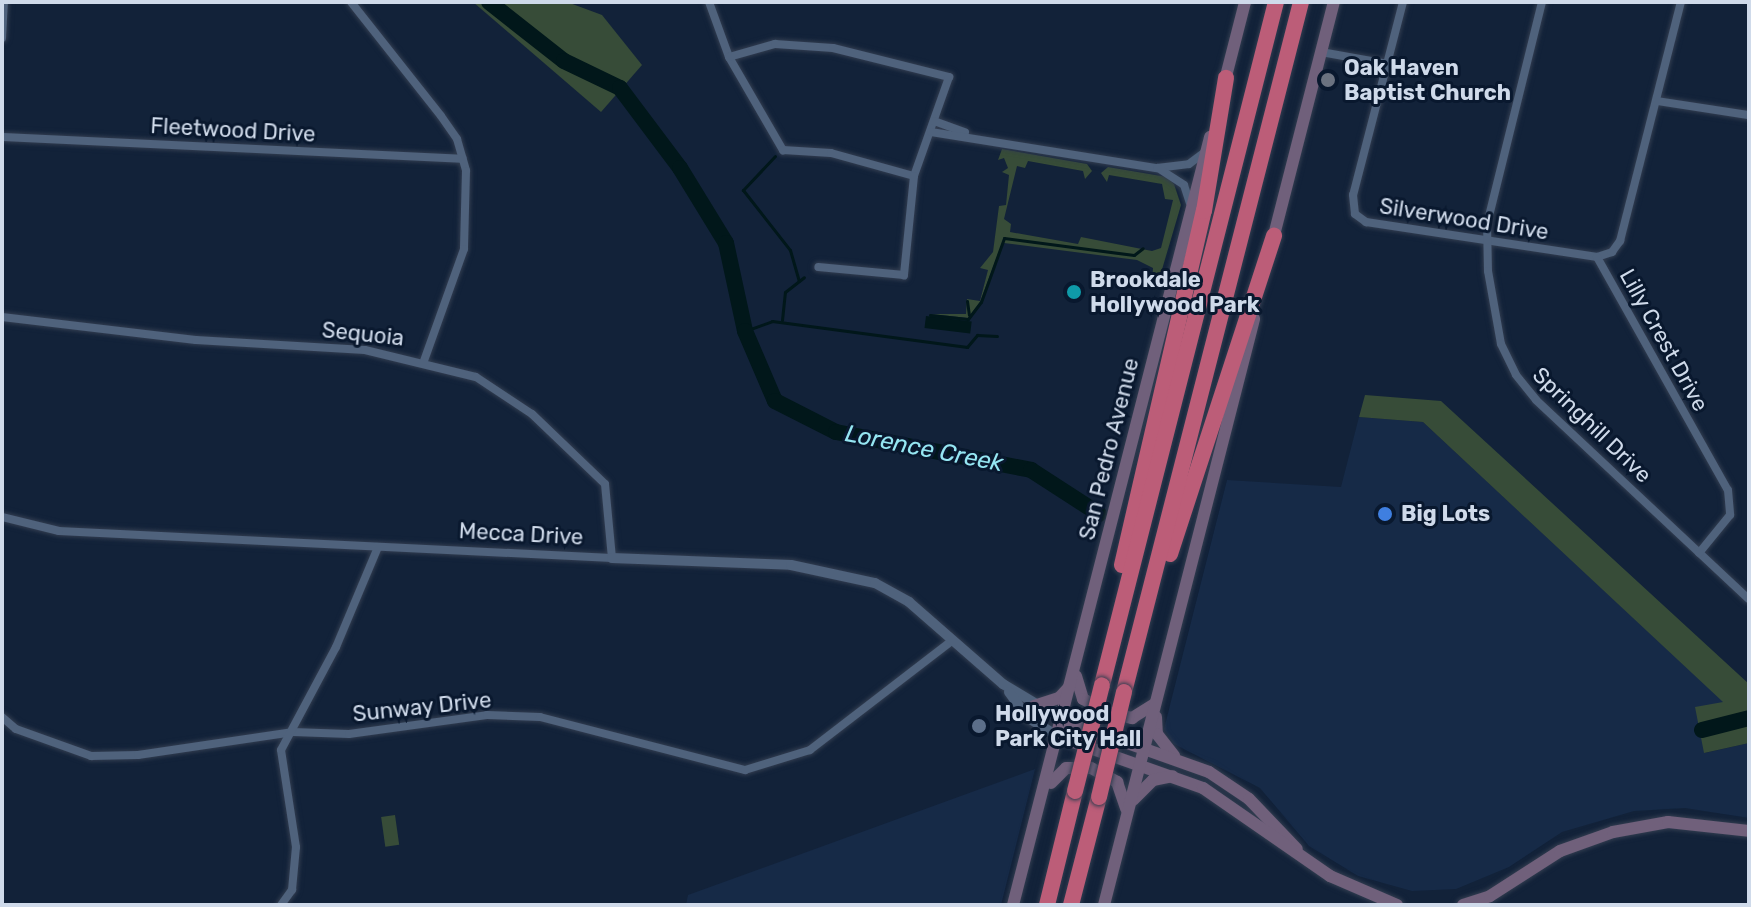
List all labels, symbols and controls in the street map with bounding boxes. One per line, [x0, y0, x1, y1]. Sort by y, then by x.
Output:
place label: Oak Haven Baptist Church [1344, 54, 1511, 106]
marker: Oak Haven Baptist Church [1319, 71, 1337, 89]
street label: Fleetwood Drive [150, 112, 316, 148]
street label: Silverwood Drive [1378, 193, 1550, 245]
street label: Lilly Crest Drive [1614, 264, 1714, 416]
place label: Brookdale Hollywood Park [1090, 266, 1260, 318]
marker: Brookdale Hollywood Park [1065, 283, 1083, 301]
street label: Sequoia [321, 317, 405, 351]
street label: San Pedro Avenue [1074, 355, 1144, 543]
street label: Springhill Drive [1527, 362, 1657, 488]
water label: Lorence Creek [843, 420, 1005, 478]
place label: Big Lots [1401, 501, 1490, 527]
marker: Big Lots [1376, 505, 1394, 523]
street label: Mecca Drive [458, 518, 584, 550]
street label: Sunway Drive [351, 687, 493, 727]
place label: Hollywood Park City Hall [995, 700, 1142, 752]
marker: Hollywood Park City Hall [970, 717, 988, 735]

